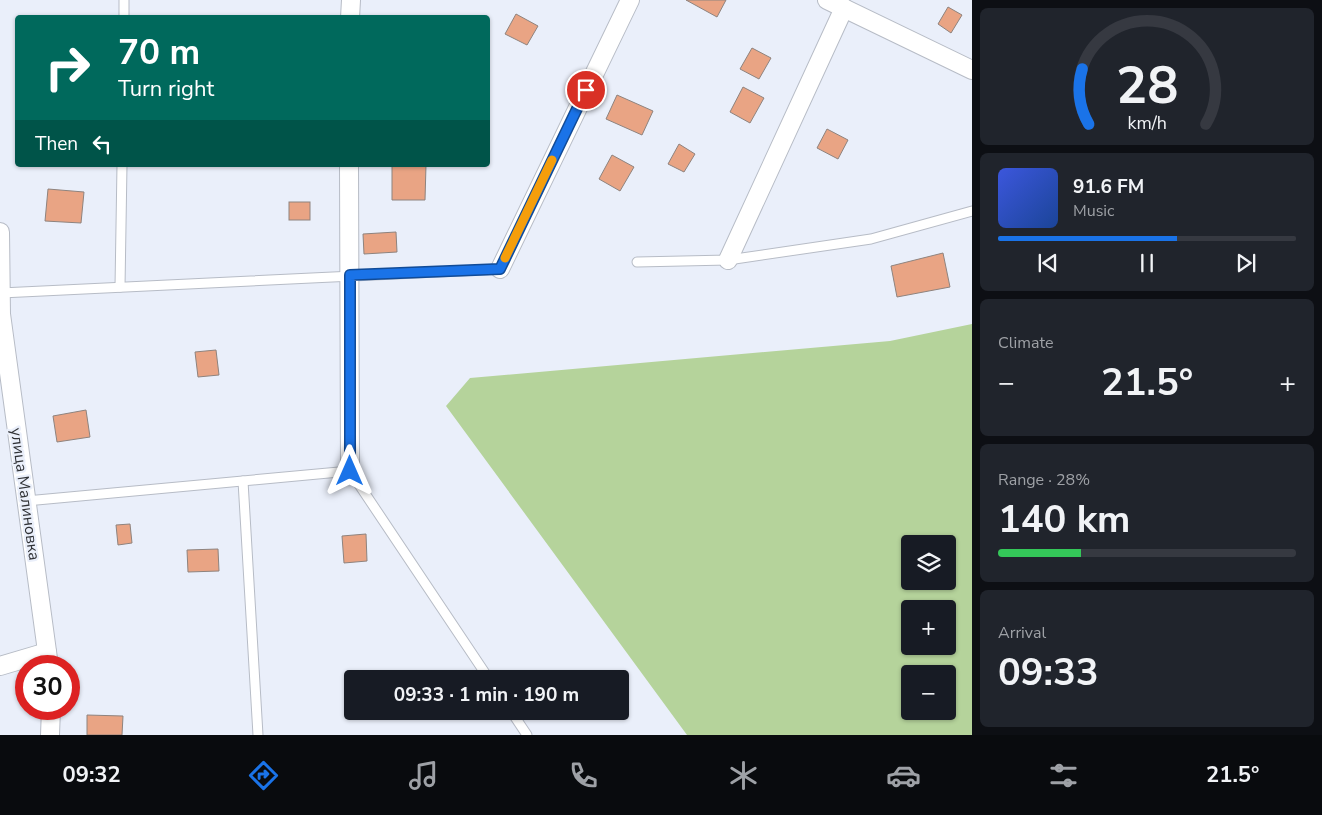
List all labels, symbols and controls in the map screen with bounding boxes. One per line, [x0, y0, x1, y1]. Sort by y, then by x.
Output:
text: 70 m [118, 29, 200, 76]
icon: right [35, 35, 100, 100]
text: 28 [1116, 50, 1178, 121]
pin [565, 69, 607, 111]
text: Turn right [118, 74, 214, 104]
icon: arrive [572, 76, 600, 104]
text: km/h [1127, 111, 1167, 135]
icon: left [88, 130, 116, 158]
text: Then [35, 131, 78, 157]
text: 91.6 FM [1073, 174, 1144, 200]
text: Music [1073, 200, 1114, 222]
icon: previous [1034, 249, 1062, 277]
icon: pause [1133, 249, 1161, 277]
icon: next [1232, 249, 1260, 277]
text: Climate [998, 332, 1053, 354]
text: 21.5° [1101, 357, 1193, 408]
text: − [998, 364, 1015, 402]
text: + [1279, 364, 1296, 402]
street label: улица Малиновка [5, 426, 45, 562]
position arrow [323, 444, 375, 496]
text: Range · 28% [998, 469, 1090, 491]
text: 140 km [998, 494, 1130, 545]
map controls [901, 535, 956, 720]
button: layers [901, 535, 956, 590]
button: + [901, 600, 956, 655]
text: Arrival [998, 622, 1046, 644]
text: 09:33 [998, 647, 1099, 698]
speed limit sign: 30 [15, 655, 80, 720]
button: − [901, 665, 956, 720]
text: 09:33 · 1 min · 190 m [394, 682, 579, 708]
icon: directions [246, 758, 281, 793]
icon: music [406, 758, 441, 793]
icon: phone [566, 758, 601, 793]
icon: climate [726, 758, 761, 793]
icon: car [886, 758, 921, 793]
icon: filters [1046, 758, 1081, 793]
text: 09:32 [63, 760, 121, 790]
text: 21.5° [1206, 760, 1259, 790]

